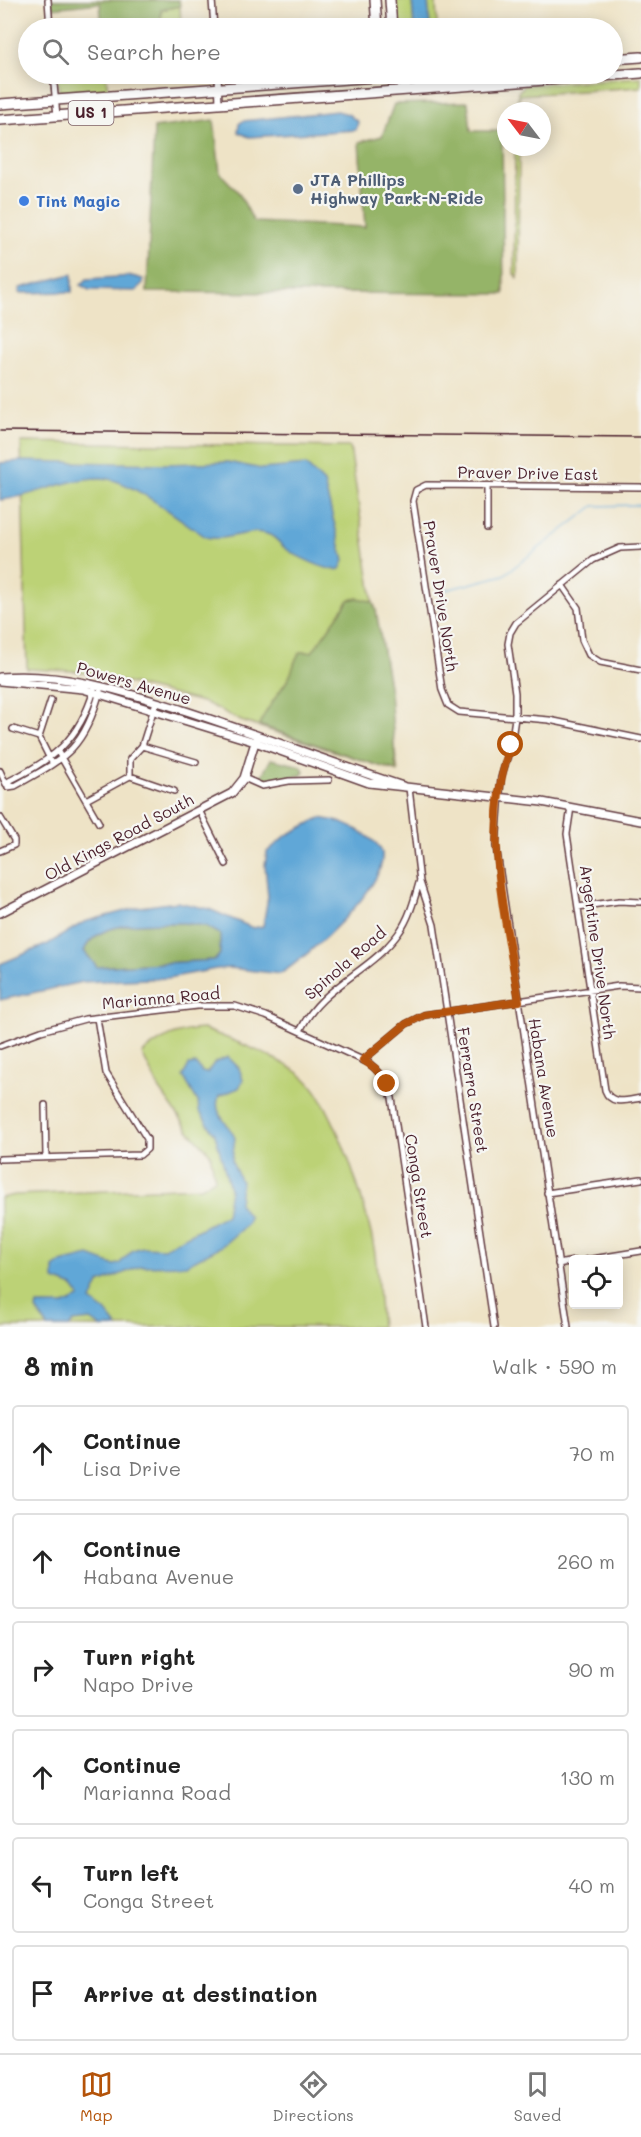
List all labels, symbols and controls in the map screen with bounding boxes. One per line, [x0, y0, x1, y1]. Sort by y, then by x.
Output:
search box [18, 18, 623, 84]
icon: search [39, 35, 72, 68]
text: Search here [87, 37, 221, 66]
road number: US 1 [68, 101, 113, 125]
north arrow [497, 102, 551, 156]
place label: JTA Phillips Highway Park-N-Ride [310, 169, 483, 208]
marker: JTA Phillips Highway Park-N-Ride [291, 182, 305, 196]
place label: Tint Magic [36, 190, 120, 211]
marker: Tint Magic [17, 194, 31, 208]
street label: Praver Drive East [458, 461, 599, 484]
street label: Praver Drive North [419, 519, 464, 673]
street label: Powers Avenue [75, 656, 194, 709]
route start [497, 731, 523, 757]
street label: Old Kings Road South [41, 788, 197, 885]
street label: Argentine Drive North [576, 863, 621, 1040]
street label: Spinola Road [300, 922, 390, 1004]
street label: Marianna Road [101, 982, 221, 1013]
street label: Habana Avenue [525, 1017, 564, 1139]
street label: Ferrarra Street [453, 1026, 494, 1154]
route end [373, 1070, 399, 1096]
street label: Conga Street [401, 1132, 438, 1239]
map controls [569, 1255, 623, 1309]
button: locate [569, 1255, 623, 1309]
text: 8 min [24, 1349, 94, 1383]
text: Walk · 590 m [492, 1353, 617, 1379]
text: Continue [83, 1426, 181, 1455]
icon: ahead [26, 1437, 59, 1470]
text: 70 m [569, 1440, 615, 1466]
text: Lisa Drive [83, 1455, 181, 1481]
text: Continue [83, 1534, 181, 1563]
icon: ahead [26, 1545, 59, 1578]
text: 260 m [557, 1548, 615, 1574]
text: Habana Avenue [83, 1563, 234, 1589]
text: Turn right [83, 1642, 195, 1671]
icon: right [26, 1653, 59, 1686]
text: 90 m [569, 1656, 615, 1682]
text: Napo Drive [83, 1671, 194, 1697]
text: Continue [83, 1750, 181, 1779]
icon: ahead [26, 1761, 59, 1794]
text: 130 m [560, 1764, 615, 1790]
text: Marianna Road [83, 1779, 231, 1805]
text: Turn left [83, 1858, 179, 1887]
icon: left [26, 1869, 59, 1902]
text: 40 m [569, 1872, 615, 1898]
text: Conga Street [83, 1887, 214, 1913]
icon: arrive [26, 1977, 59, 2010]
text: Arrive at destination [83, 1979, 318, 2008]
tab: Map [80, 2068, 113, 2125]
tab: Directions [273, 2068, 354, 2125]
tab: Saved [514, 2068, 561, 2125]

